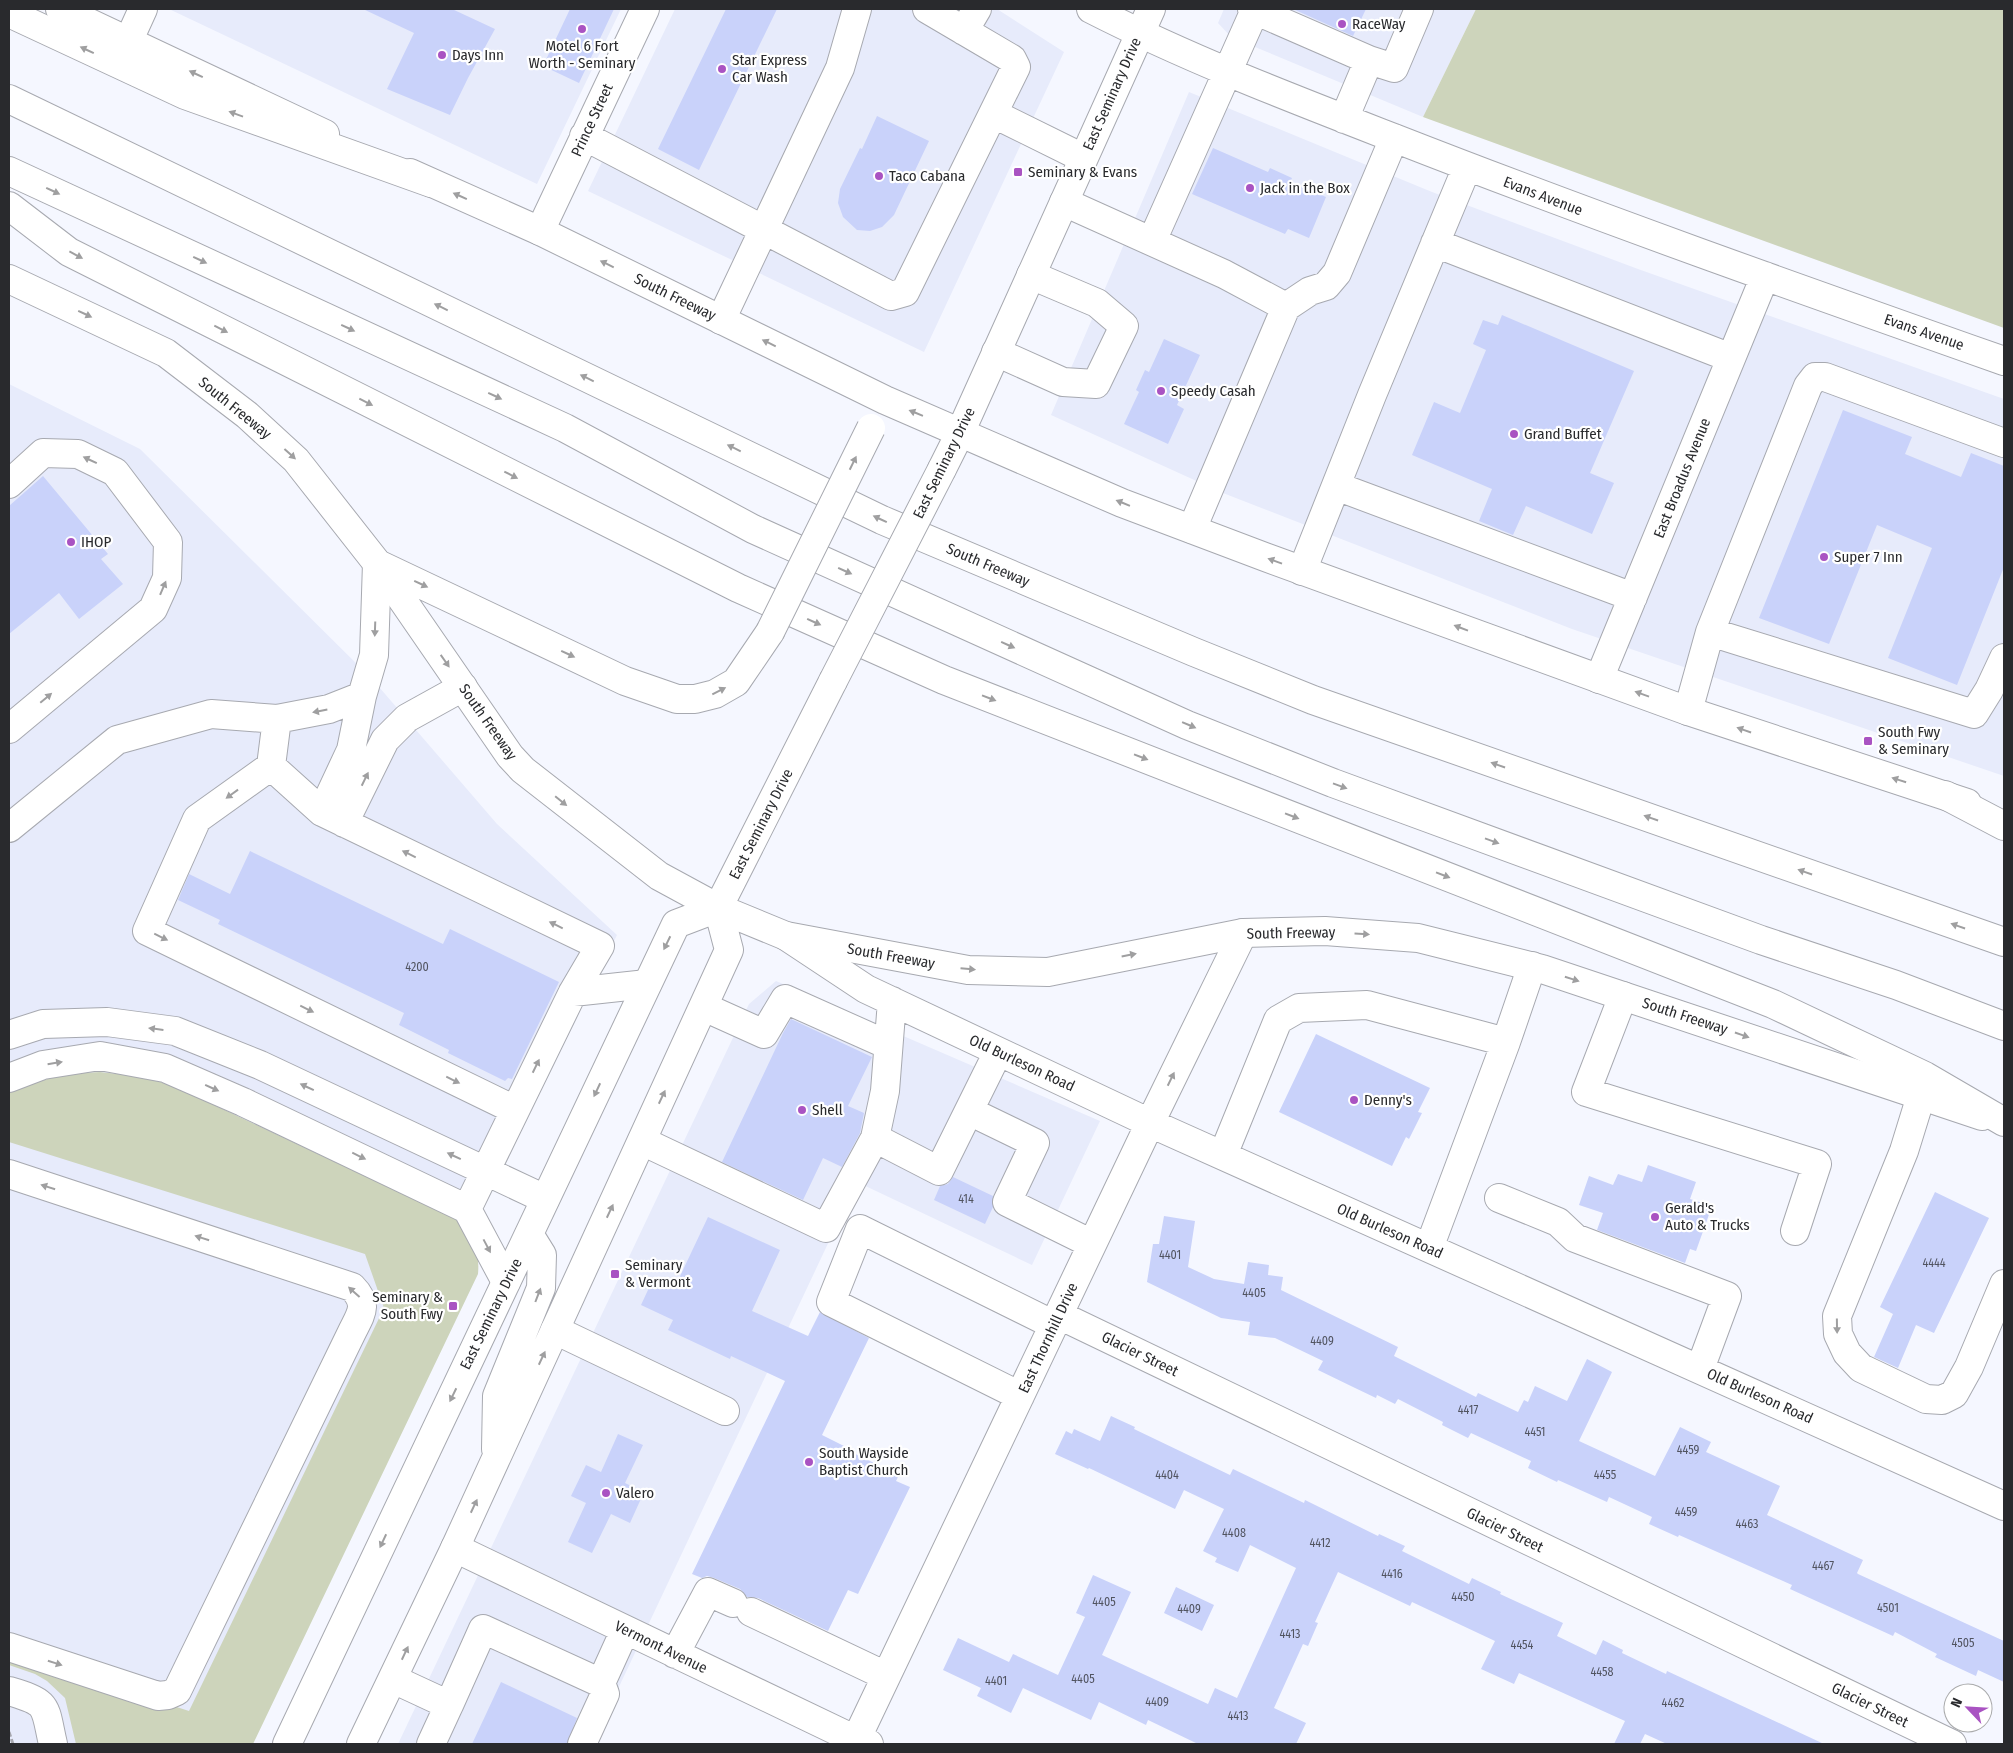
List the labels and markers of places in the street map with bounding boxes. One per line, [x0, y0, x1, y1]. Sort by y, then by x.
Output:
place label: RaceWay [1352, 15, 1406, 33]
marker: RaceWay [1336, 18, 1348, 30]
marker: Motel 6 Fort Worth - Seminary [576, 23, 588, 35]
place label: Motel 6 Fort Worth - Seminary [529, 37, 636, 72]
place label: Days Inn [452, 46, 504, 64]
marker: Days Inn [436, 49, 448, 61]
place label: Star Express Car Wash [732, 51, 807, 86]
marker: Star Express Car Wash [716, 63, 728, 75]
place label: Seminary & Evans [1028, 163, 1137, 181]
marker: Seminary & Evans [1012, 166, 1024, 178]
place label: Taco Cabana [889, 167, 965, 185]
marker: Taco Cabana [873, 170, 885, 182]
place label: Jack in the Box [1260, 179, 1350, 197]
marker: Jack in the Box [1244, 182, 1256, 194]
place label: Speedy Casah [1171, 382, 1256, 400]
marker: Speedy Casah [1155, 385, 1167, 397]
place label: Grand Buffet [1524, 425, 1602, 443]
marker: Grand Buffet [1508, 428, 1520, 440]
place label: IHOP [81, 533, 111, 551]
marker: IHOP [65, 536, 77, 548]
place label: Super 7 Inn [1834, 548, 1903, 566]
marker: Super 7 Inn [1818, 551, 1830, 563]
place label: South Fwy & Seminary [1878, 723, 1949, 758]
marker: South Fwy & Seminary [1862, 735, 1874, 747]
place label: Denny's [1364, 1091, 1412, 1109]
marker: Denny's [1348, 1094, 1360, 1106]
place label: Shell [812, 1101, 843, 1119]
marker: Shell [796, 1104, 808, 1116]
place label: Gerald's Auto & Trucks [1665, 1199, 1750, 1234]
marker: Gerald's Auto & Trucks [1649, 1211, 1661, 1223]
place label: Seminary & Vermont [625, 1256, 691, 1291]
marker: Seminary & Vermont [609, 1268, 621, 1280]
place label: Seminary & South Fwy [372, 1288, 443, 1323]
marker: Seminary & South Fwy [447, 1300, 459, 1312]
place label: South Wayside Baptist Church [819, 1444, 909, 1479]
marker: South Wayside Baptist Church [803, 1456, 815, 1468]
place label: Valero [616, 1484, 654, 1502]
marker: Valero [600, 1487, 612, 1499]

